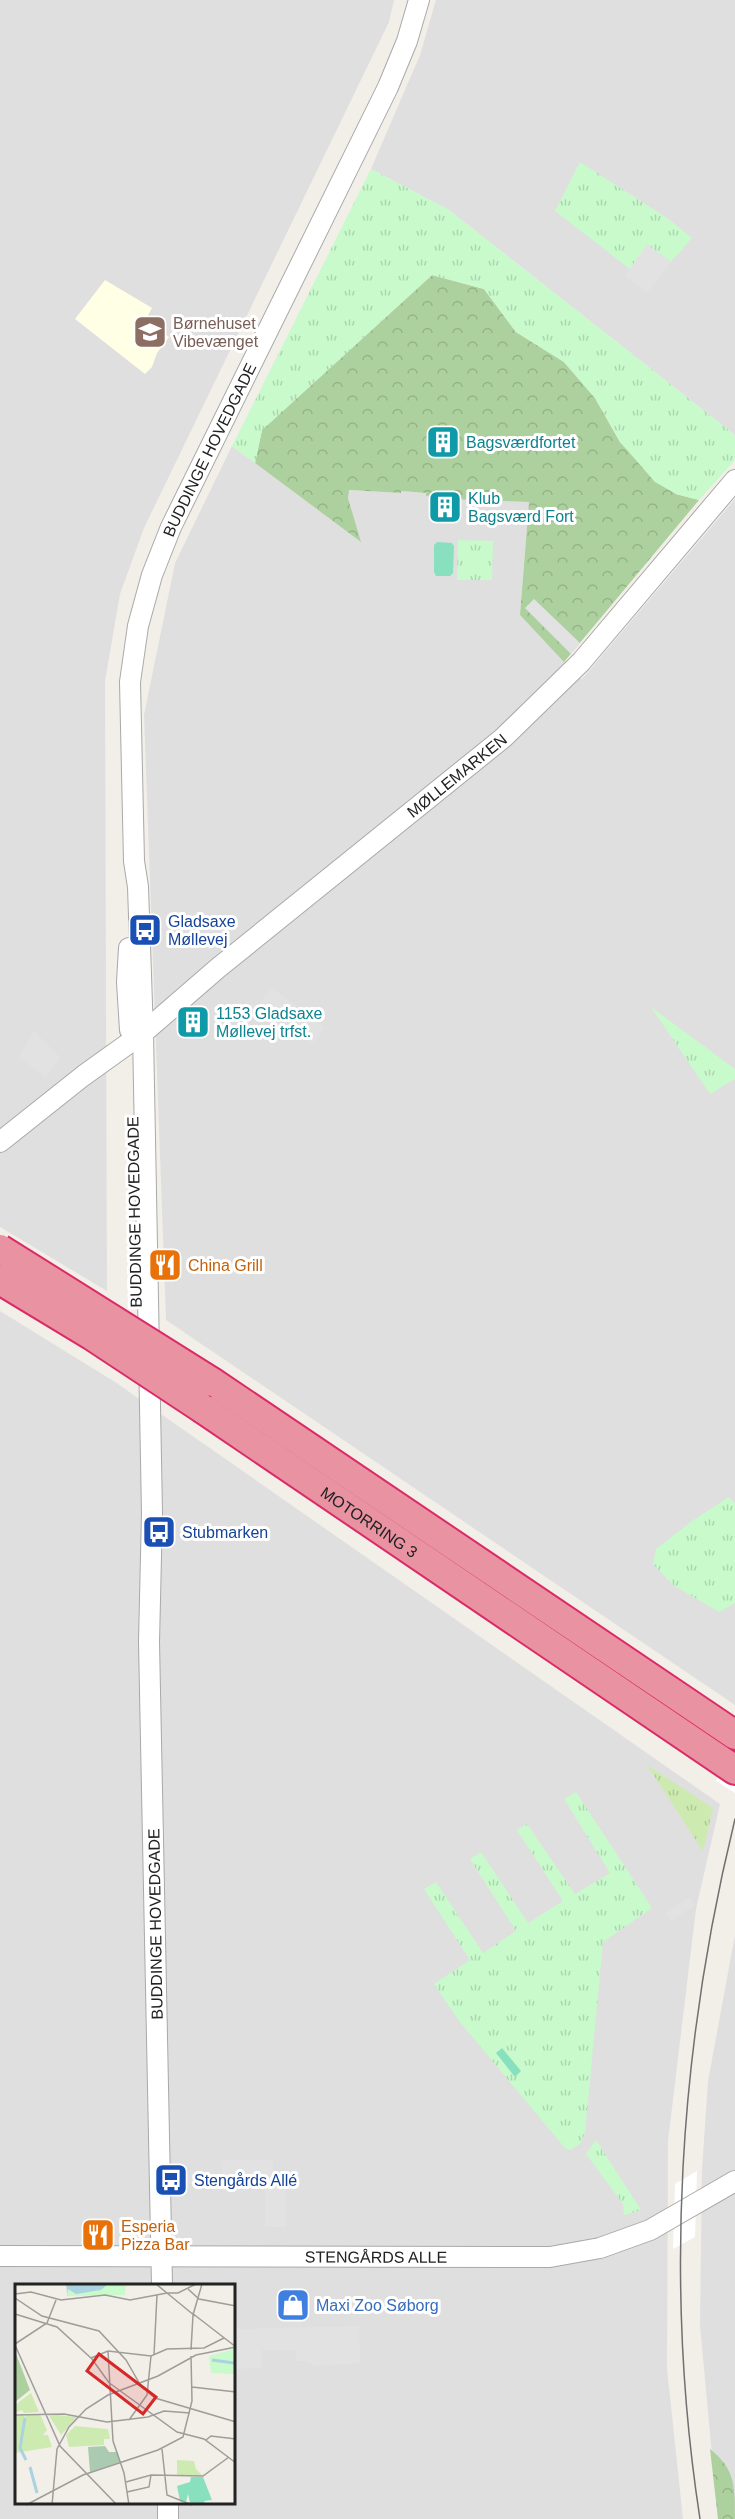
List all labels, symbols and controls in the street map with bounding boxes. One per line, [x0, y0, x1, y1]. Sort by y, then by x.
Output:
school or university icon: Børnehuset Vibevænget [132, 314, 168, 350]
place label: Børnehuset Vibevænget [173, 315, 259, 350]
street label: BUDDINGE HOVEDGADE [160, 360, 260, 539]
building icon: Bagsværdfortet [425, 424, 461, 460]
place label: Bagsværdfortet [466, 434, 576, 451]
building icon: Klub Bagsværd Fort [427, 489, 463, 525]
place label: Klub Bagsværd Fort [468, 490, 574, 525]
street label: MØLLEMARKEN [404, 730, 510, 821]
bus stop icon: Gladsaxe Møllevej [127, 912, 163, 948]
place label: Gladsaxe Møllevej [168, 913, 236, 948]
building icon: 1153 Gladsaxe Møllevej trfst. [175, 1004, 211, 1040]
place label: 1153 Gladsaxe Møllevej trfst. [216, 1005, 323, 1040]
street label: BUDDINGE HOVEDGADE [124, 1116, 145, 1308]
restaurant icon: China Grill [147, 1247, 183, 1283]
place label: China Grill [188, 1257, 263, 1274]
street label: MOTORRING 3 [318, 1484, 421, 1561]
bus stop icon: Stubmarken [141, 1514, 177, 1550]
place label: Stubmarken [182, 1524, 268, 1541]
street label: BUDDINGE HOVEDGADE [145, 1828, 166, 2020]
bus stop icon: Stengårds Allé [153, 2162, 189, 2198]
place label: Stengårds Allé [194, 2172, 297, 2189]
restaurant icon: Esperia Pizza Bar [80, 2217, 116, 2253]
place label: Esperia Pizza Bar [121, 2218, 190, 2253]
street label: STENGÅRDS ALLE [305, 2248, 447, 2266]
inset map [15, 2284, 236, 2504]
shop icon: Maxi Zoo Søborg [275, 2287, 311, 2323]
place label: Maxi Zoo Søborg [316, 2297, 439, 2314]

